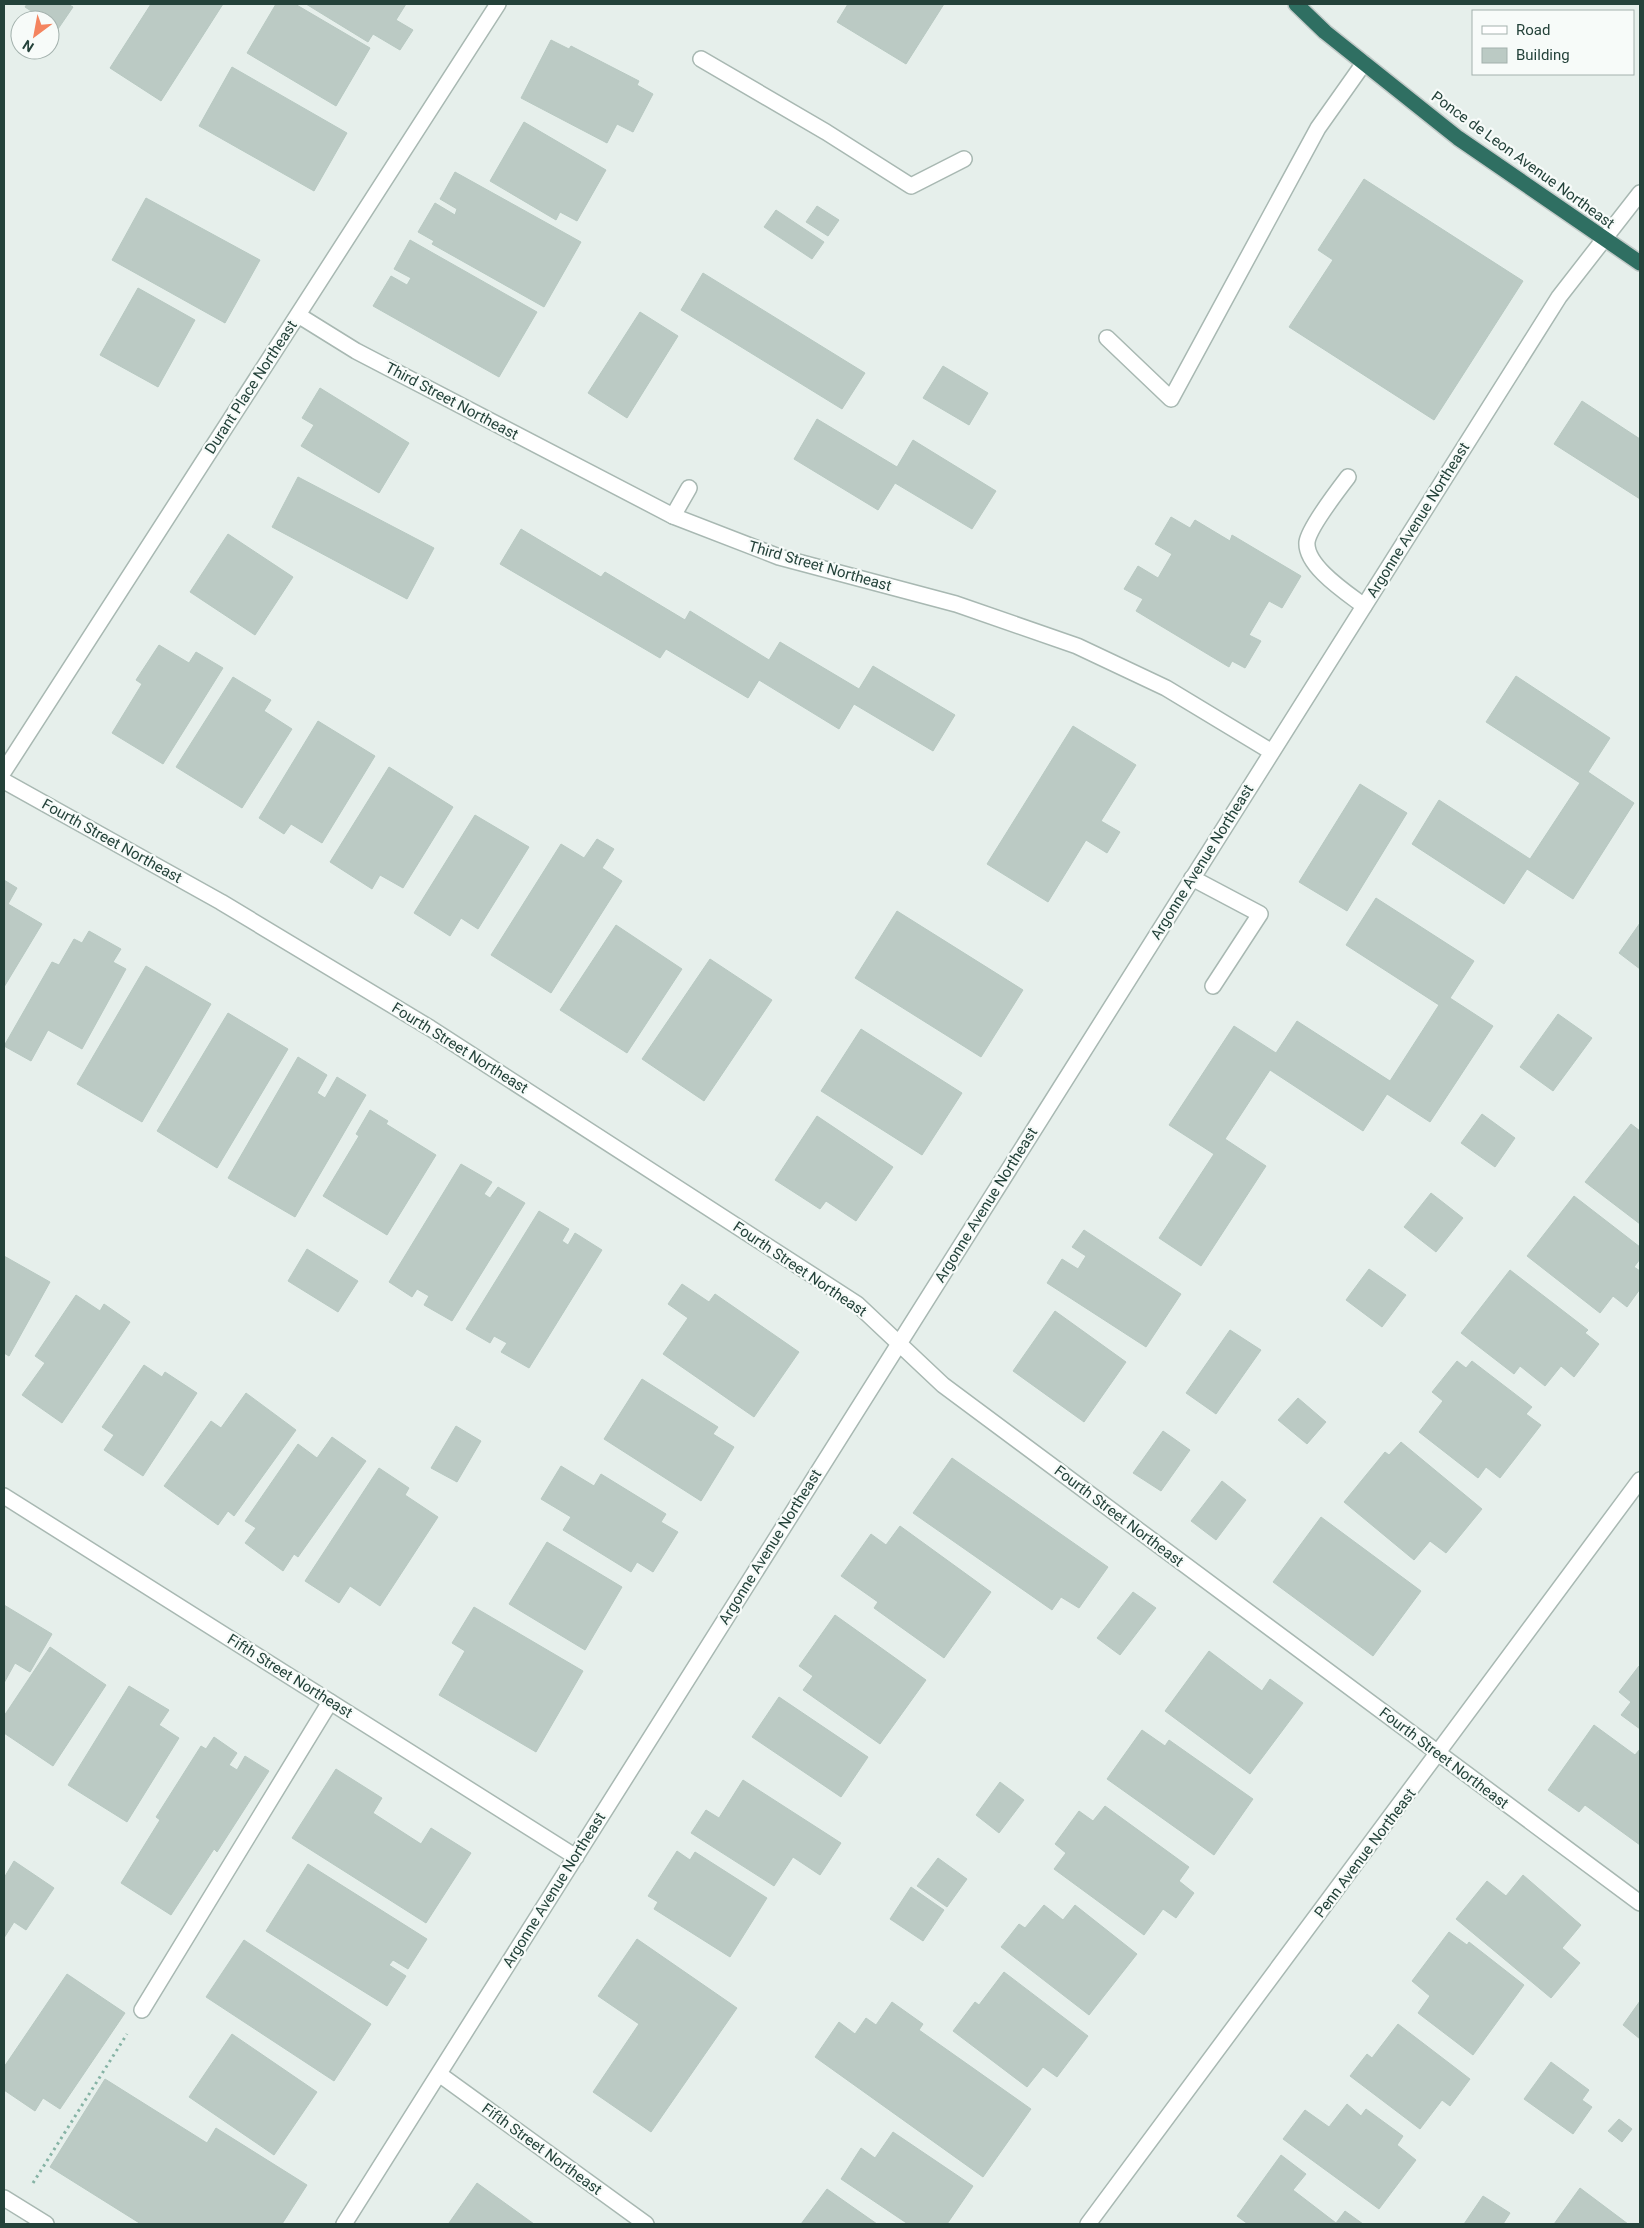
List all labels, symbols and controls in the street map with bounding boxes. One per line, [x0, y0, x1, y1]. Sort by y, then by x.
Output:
north arrow [10, 10, 60, 60]
legend [1472, 10, 1634, 75]
text: Road [1516, 21, 1550, 39]
text: N [20, 37, 37, 55]
text: Building [1516, 46, 1570, 64]
street label: Ponce de Leon Avenue Northeast [1428, 88, 1618, 233]
street label: Durant Place Northeast [201, 317, 301, 457]
street label: Third Street Northeast [382, 358, 522, 444]
street label: Argonne Avenue Northeast [1363, 439, 1473, 601]
street label: Third Street Northeast [746, 537, 894, 595]
street label: Argonne Avenue Northeast [1147, 781, 1257, 943]
street label: Fourth Street Northeast [39, 795, 185, 887]
street label: Fourth Street Northeast [389, 999, 532, 1097]
street label: Argonne Avenue Northeast [931, 1124, 1041, 1286]
street label: Fourth Street Northeast [730, 1218, 870, 1320]
street label: Fourth Street Northeast [1051, 1461, 1187, 1571]
street label: Argonne Avenue Northeast [715, 1466, 825, 1628]
street label: Fifth Street Northeast [224, 1630, 356, 1722]
street label: Fourth Street Northeast [1376, 1703, 1512, 1813]
street label: Penn Avenue Northeast [1311, 1785, 1419, 1921]
street label: Argonne Avenue Northeast [499, 1809, 609, 1971]
street label: Fifth Street Northeast [478, 2099, 606, 2199]

